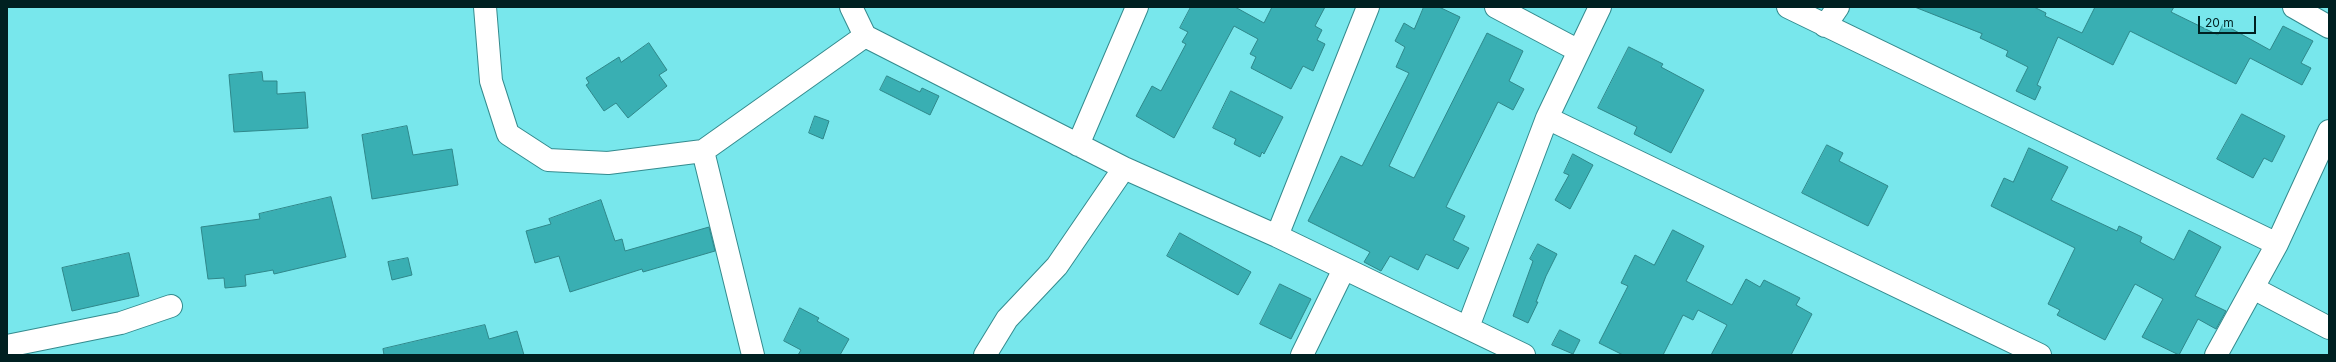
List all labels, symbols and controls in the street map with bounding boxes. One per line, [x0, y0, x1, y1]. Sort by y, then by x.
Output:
scale bar [2200, 8, 2258, 34]
text: 20 m [2205, 15, 2234, 30]

